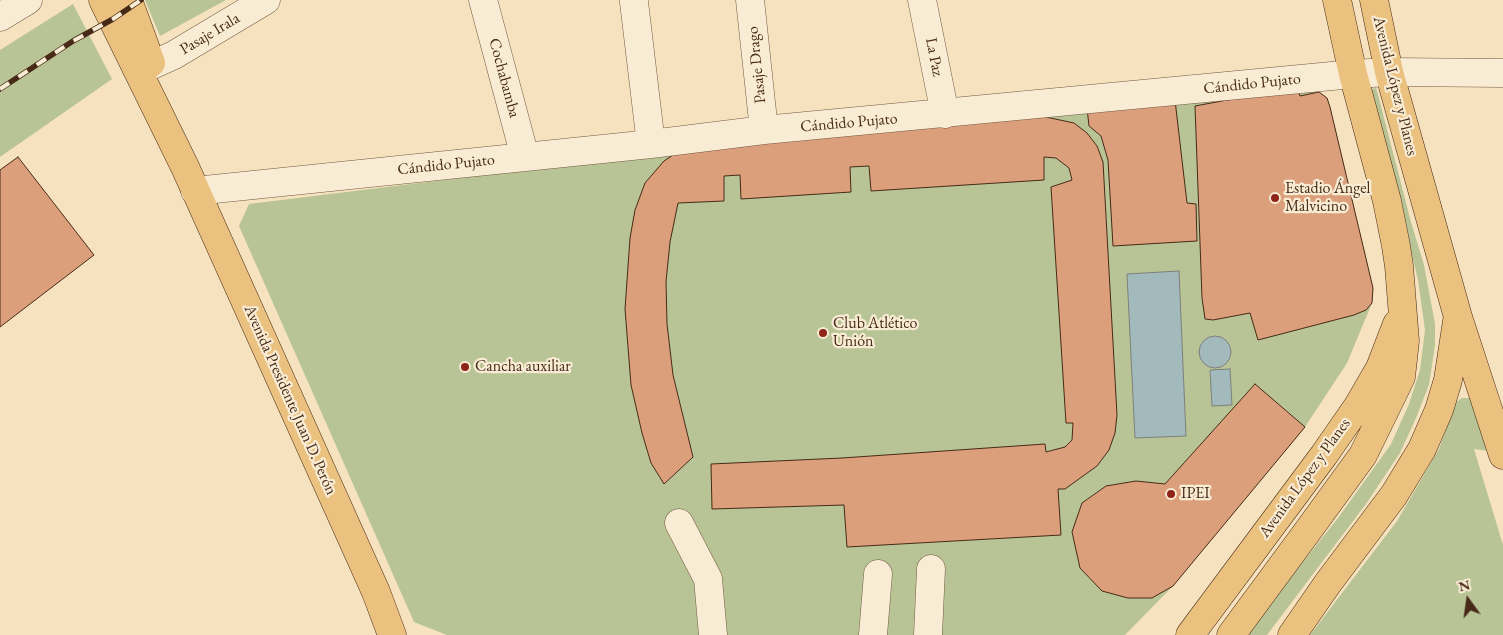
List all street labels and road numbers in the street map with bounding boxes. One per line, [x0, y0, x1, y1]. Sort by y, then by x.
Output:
street label: Pasaje Irala [177, 9, 243, 59]
street label: Avenida López y Planes [1368, 14, 1422, 158]
street label: Pasaje Drago [743, 25, 771, 105]
street label: Cochabamba [484, 36, 524, 120]
street label: La Paz [921, 36, 947, 78]
street label: Cándido Pujato [1202, 69, 1302, 99]
street label: Cándido Pujato [800, 109, 898, 137]
street label: Cándido Pujato [396, 150, 496, 180]
street label: Avenida Presidente Juan D. Perón [239, 302, 341, 498]
street label: Avenida López y Planes [1255, 415, 1355, 541]

